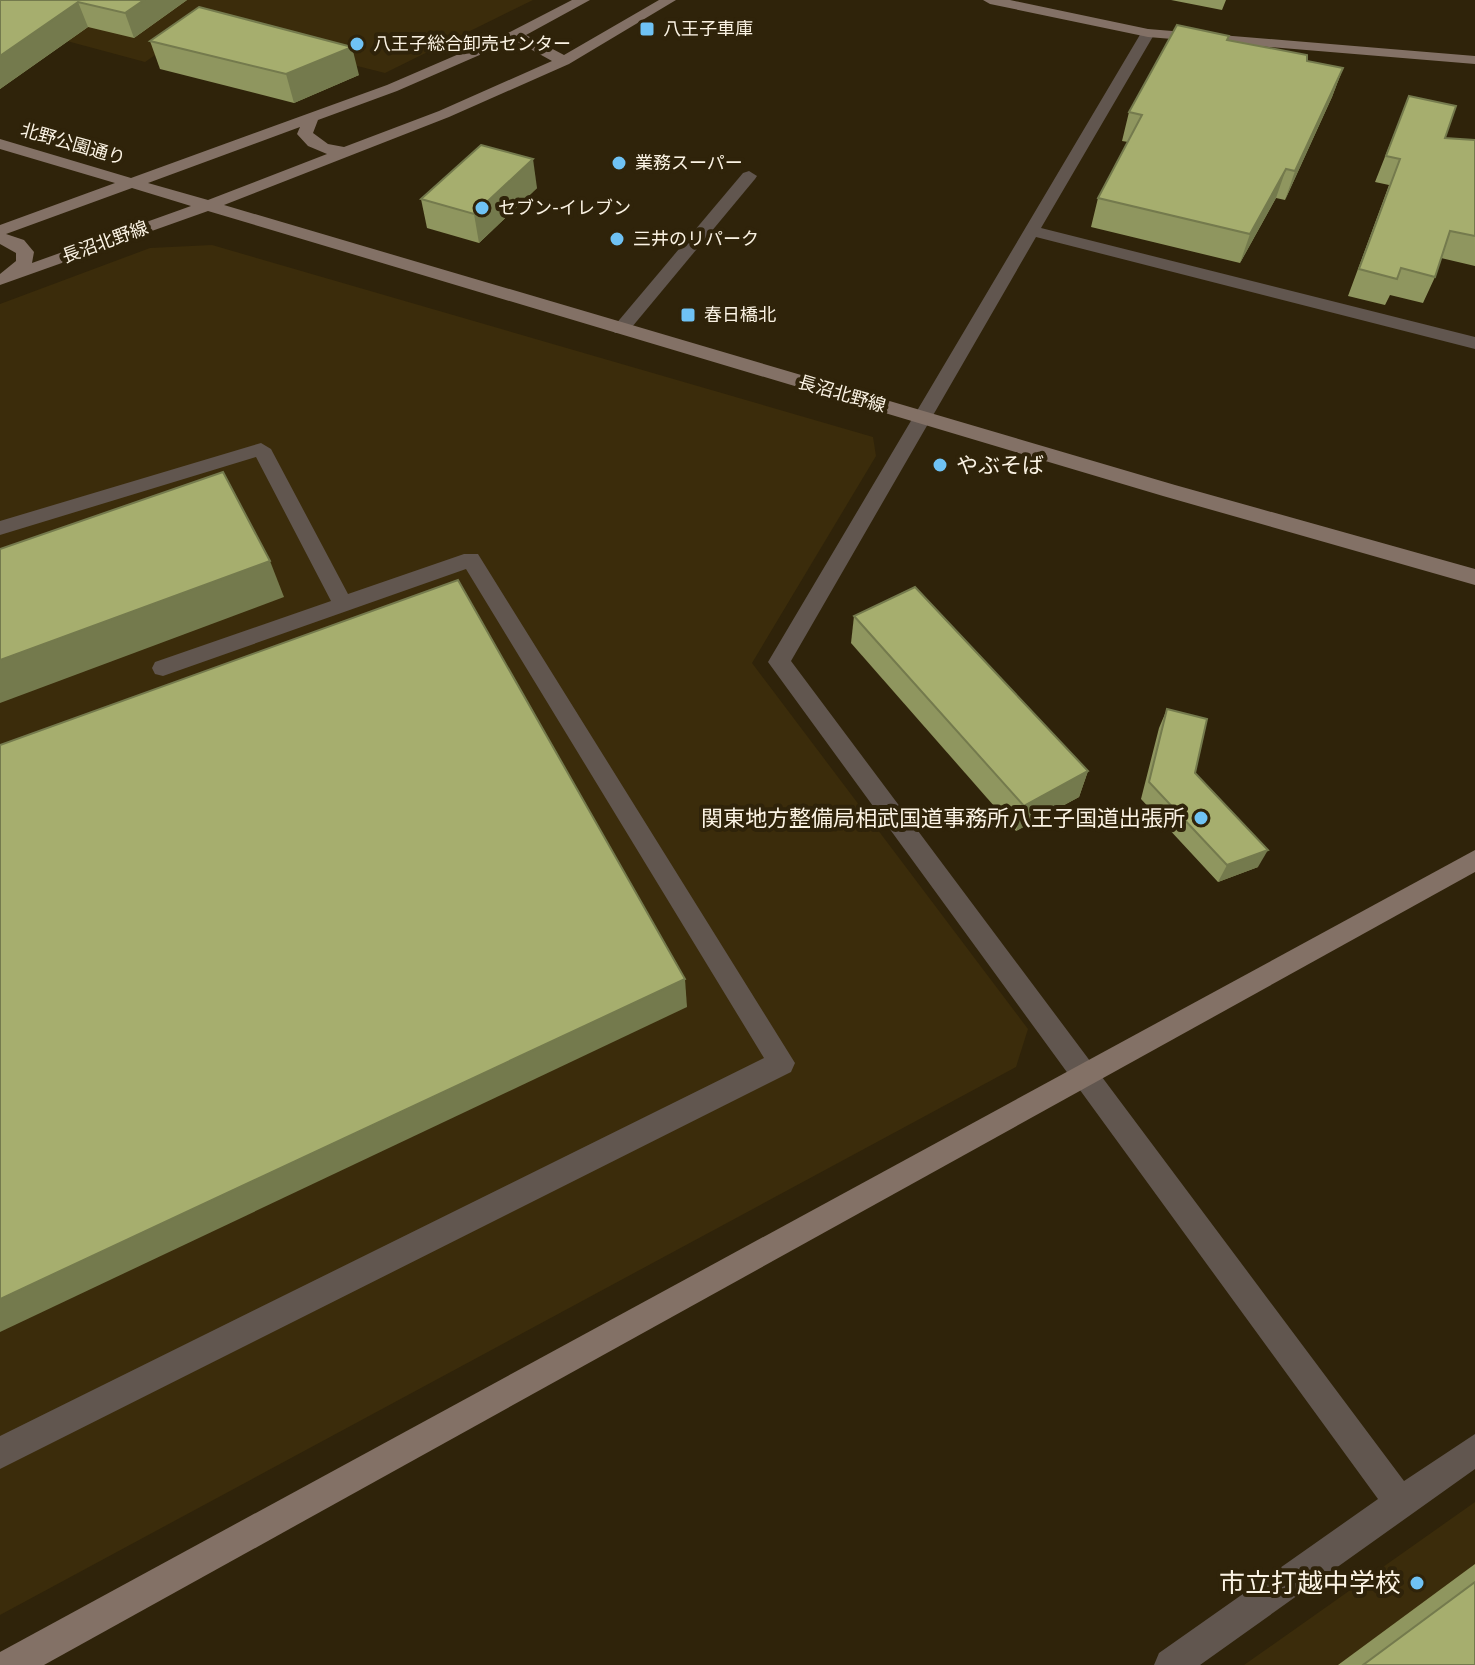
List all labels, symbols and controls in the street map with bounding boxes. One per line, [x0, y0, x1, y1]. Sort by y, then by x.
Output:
place label: 八王子車庫 [663, 17, 753, 40]
marker: 八王子車庫 [638, 20, 656, 38]
place label: 八王子総合卸売センター [373, 32, 571, 55]
marker: 八王子総合卸売センター [348, 35, 366, 53]
street label: 北野公園通り [18, 118, 128, 169]
place label: 業務スーパー [635, 151, 743, 174]
marker: 業務スーパー [610, 154, 628, 172]
place label: セブン-イレブン [498, 196, 631, 219]
marker: セブン-イレブン [473, 199, 491, 217]
street label: 長沼北野線 [59, 215, 151, 268]
place label: 三井のリパーク [633, 227, 759, 250]
marker: 三井のリパーク [608, 230, 626, 248]
place label: 春日橋北 [704, 303, 776, 326]
marker: 春日橋北 [679, 306, 697, 324]
street label: 長沼北野線 [796, 370, 889, 417]
place label: やぶそば [956, 450, 1044, 479]
marker: やぶそば [931, 456, 949, 474]
place label: 関東地方整備局相武国道事務所八王子国道出張所 [701, 803, 1185, 832]
marker: 関東地方整備局相武国道事務所八王子国道出張所 [1192, 809, 1210, 827]
place label: 市立打越中学校 [1219, 1565, 1401, 1599]
marker: 市立打越中学校 [1408, 1574, 1426, 1592]

